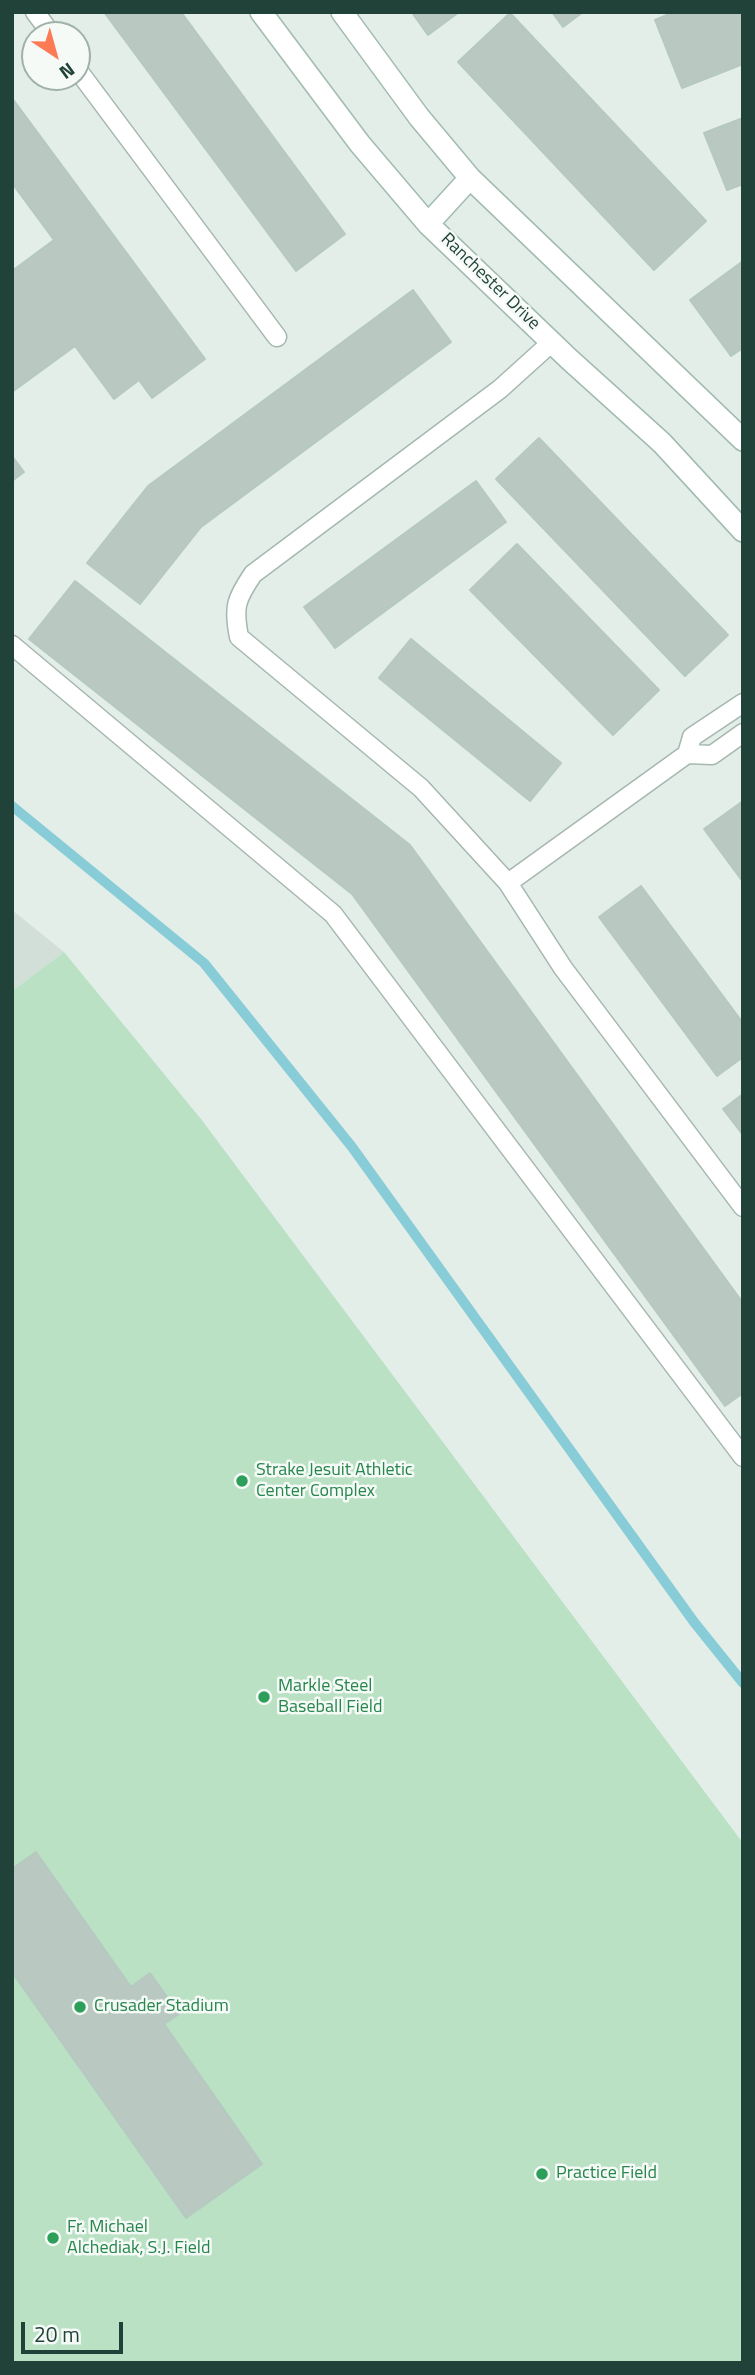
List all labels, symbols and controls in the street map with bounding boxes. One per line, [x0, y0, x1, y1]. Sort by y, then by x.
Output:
north arrow [21, 21, 91, 91]
text: N [54, 56, 81, 87]
street label: Ranchester Drive [436, 229, 544, 335]
place label: Strake Jesuit Athletic Center Complex [256, 1460, 413, 1502]
marker: Strake Jesuit Athletic Center Complex [234, 1473, 250, 1489]
place label: Markle Steel Baseball Field [278, 1676, 383, 1718]
marker: Markle Steel Baseball Field [256, 1689, 272, 1705]
place label: Crusader Stadium [94, 1996, 229, 2018]
marker: Crusader Stadium [72, 1999, 88, 2015]
place label: Practice Field [556, 2163, 657, 2185]
marker: Practice Field [534, 2166, 550, 2182]
place label: Fr. Michael Alchediak, S.J. Field [67, 2217, 210, 2260]
marker: Fr. Michael Alchediak, S.J. Field [45, 2230, 61, 2246]
scale bar [24, 2308, 126, 2352]
text: 20 m [34, 2318, 80, 2350]

